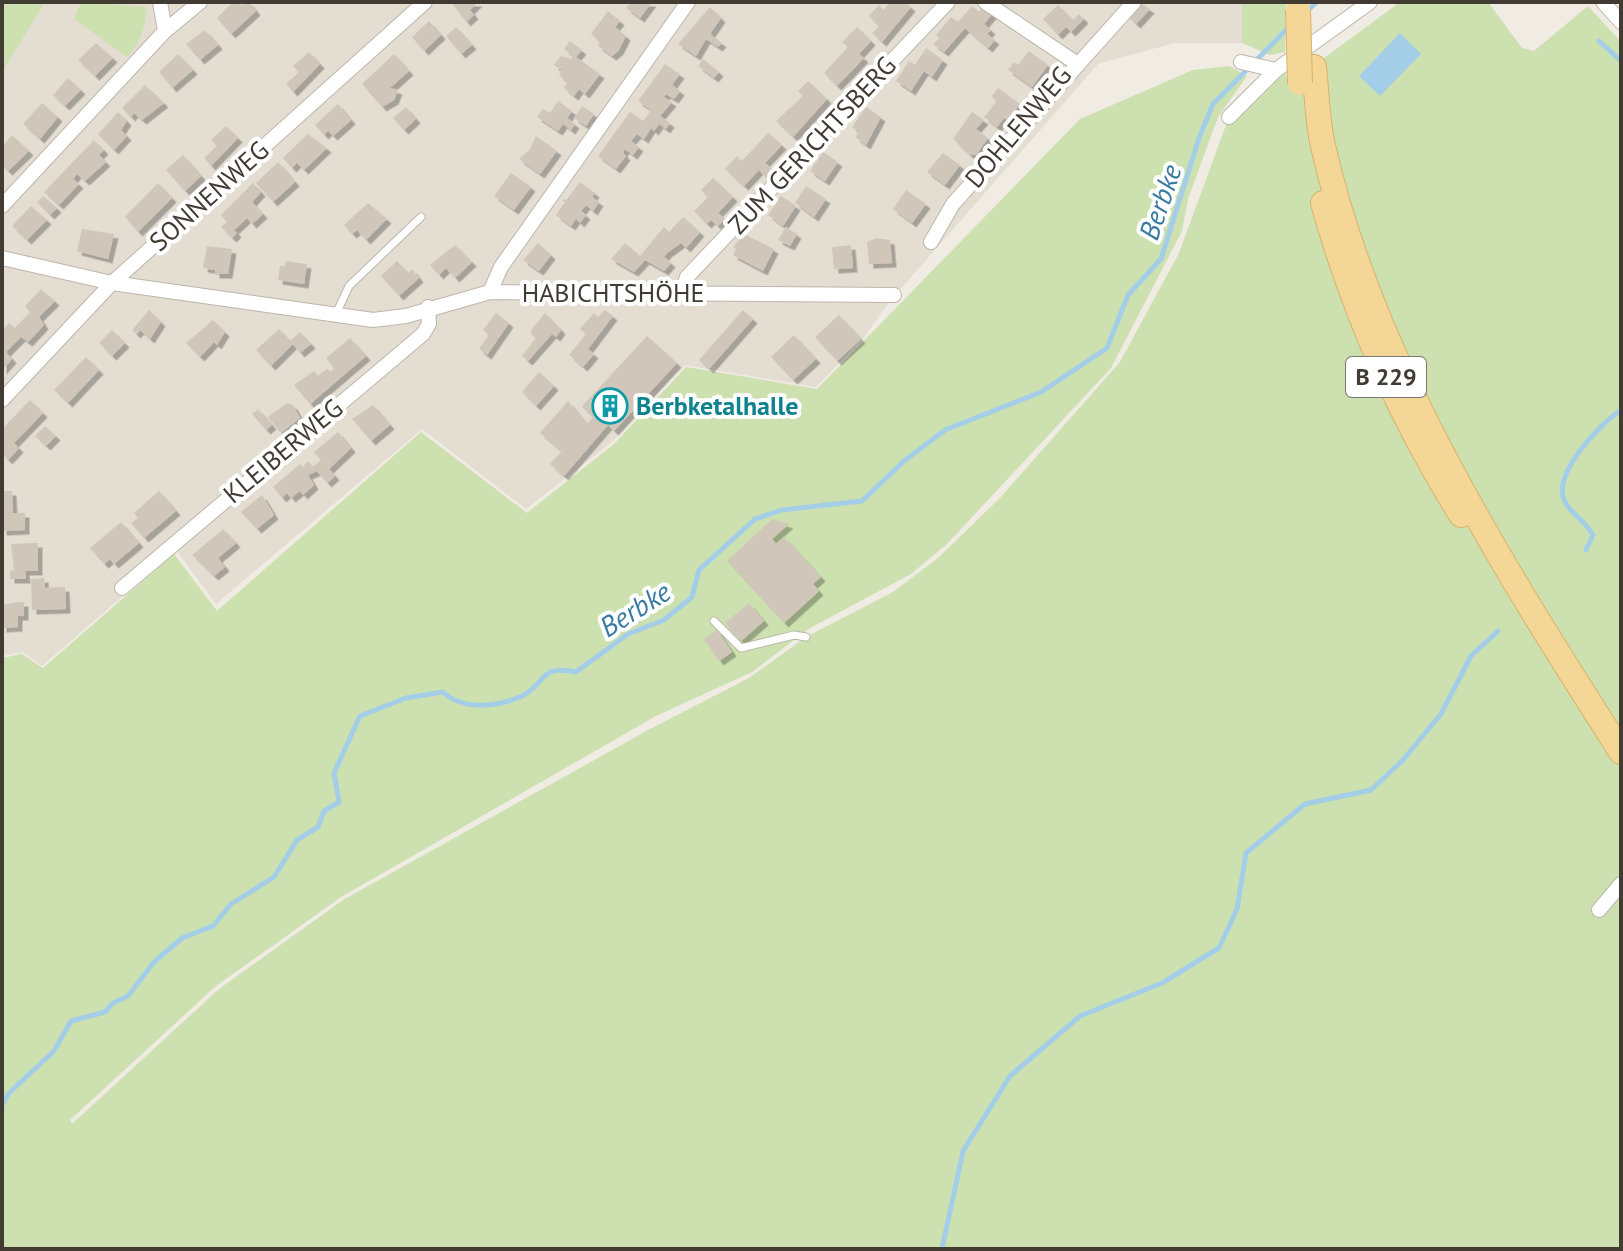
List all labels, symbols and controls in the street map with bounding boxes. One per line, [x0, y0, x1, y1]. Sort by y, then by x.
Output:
street label: ZUM GERICHTSBERG [721, 49, 903, 241]
street label: DOHLENWEG [957, 59, 1078, 194]
street label: SONNENWEG [142, 133, 275, 258]
water label: Berbke [1129, 159, 1190, 244]
street label: HABICHTSHÖHE [522, 276, 704, 309]
road number: B 229 [1346, 357, 1426, 397]
building icon: Berbketalhalle [591, 387, 629, 425]
place label: Berbketalhalle [636, 389, 798, 422]
street label: KLEIBERWEG [216, 391, 349, 510]
water label: Berbke [592, 572, 677, 645]

